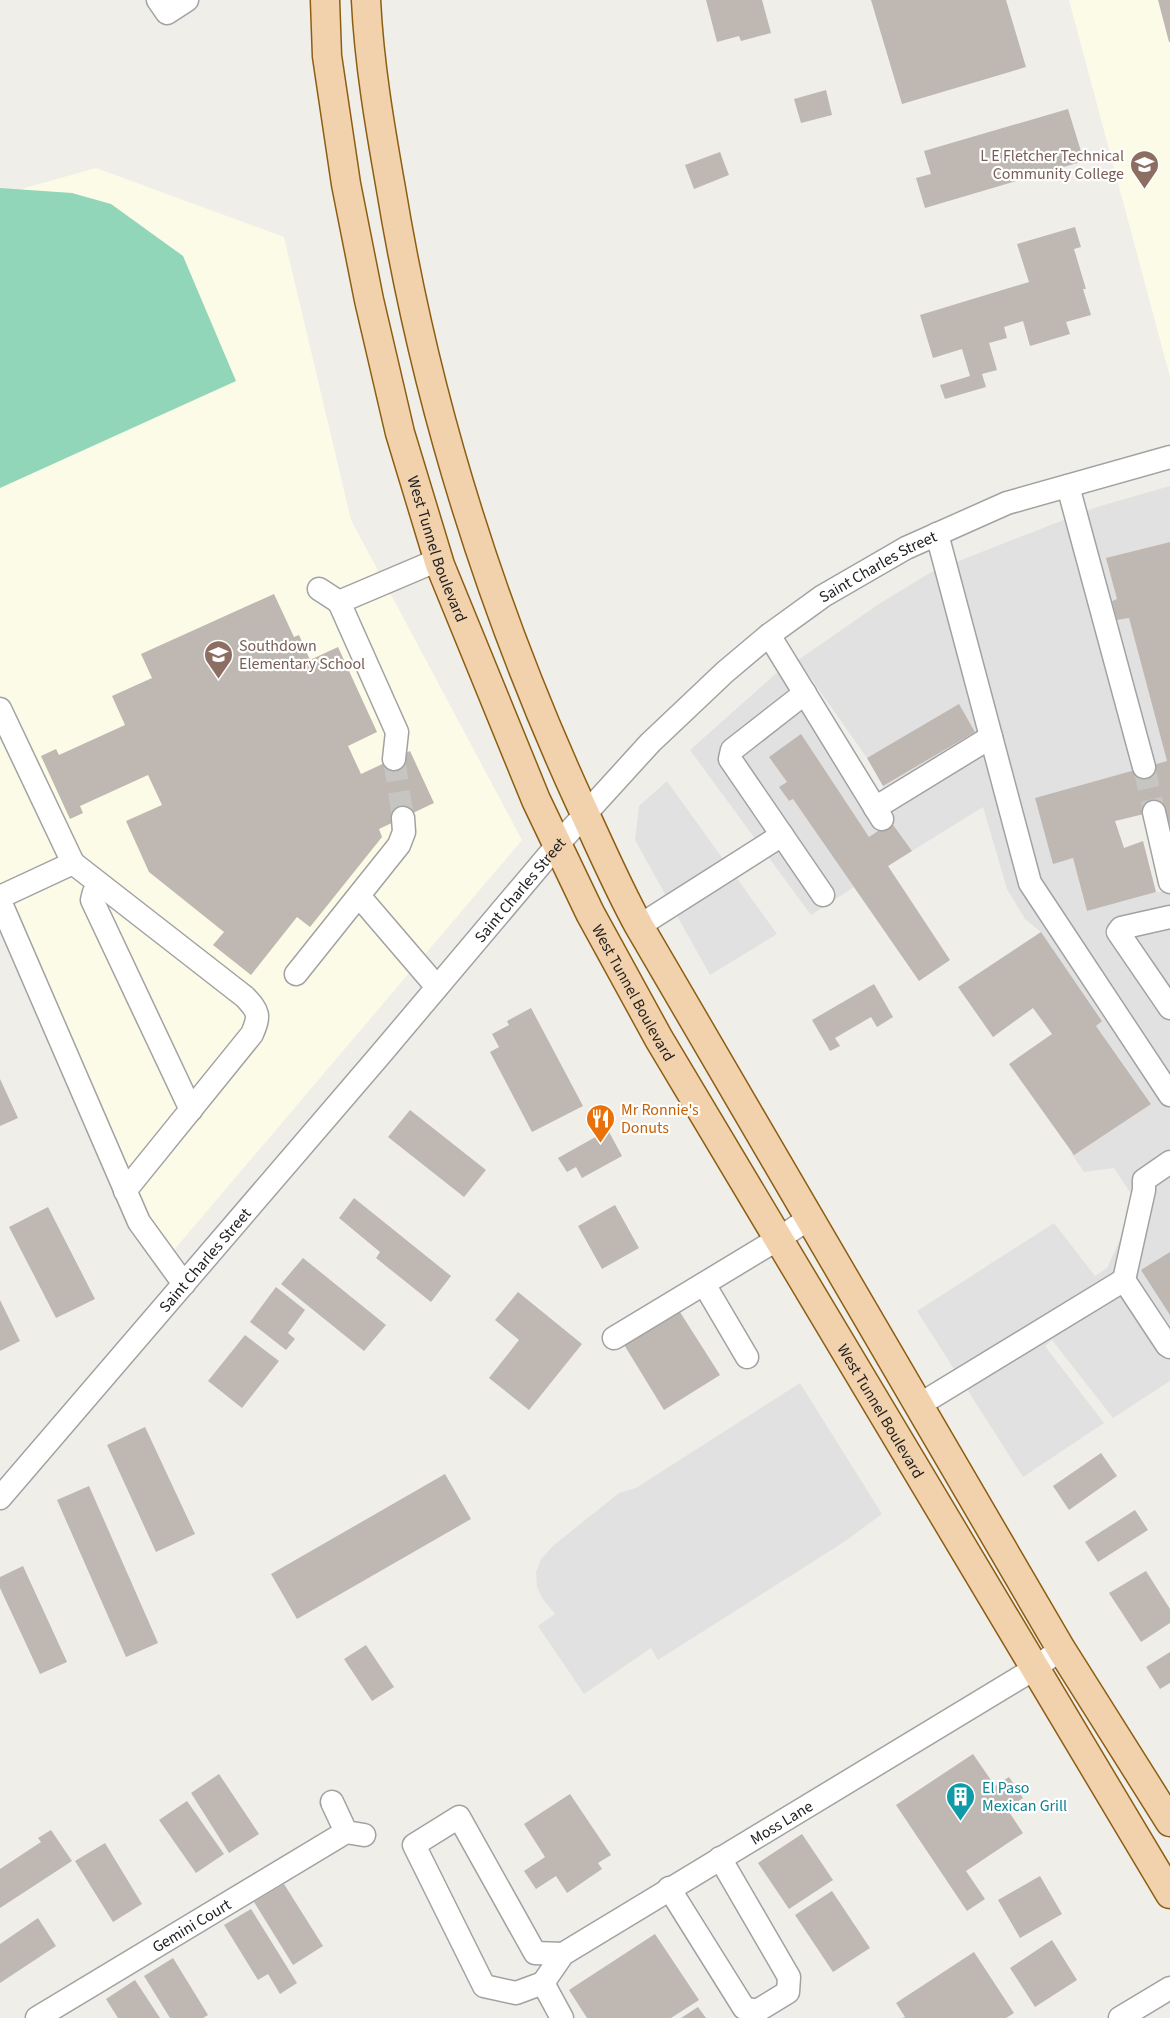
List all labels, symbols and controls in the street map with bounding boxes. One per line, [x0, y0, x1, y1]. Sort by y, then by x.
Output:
place label: L E Fletcher Technical Community College [980, 145, 1124, 185]
school or university icon: L E Fletcher Technical Community College [1129, 148, 1161, 190]
street label: West Tunnel Boulevard [402, 473, 472, 626]
street label: Saint Charles Street [815, 526, 941, 608]
place label: Southdown Elementary School [239, 635, 365, 675]
school or university icon: Southdown Elementary School [202, 638, 234, 680]
street label: Saint Charles Street [469, 832, 571, 948]
street label: West Tunnel Boulevard [586, 921, 680, 1066]
place label: Mr Ronnie's Donuts [621, 1099, 699, 1139]
restaurant icon: Mr Ronnie's Donuts [584, 1102, 616, 1144]
street label: Saint Charles Street [154, 1203, 257, 1317]
street label: West Tunnel Boulevard [832, 1340, 929, 1483]
place label: El Paso Mexican Grill [982, 1777, 1067, 1817]
building icon: El Paso Mexican Grill [945, 1780, 977, 1822]
street label: Moss Lane [746, 1795, 817, 1850]
street label: Gemini Court [148, 1893, 236, 1958]

